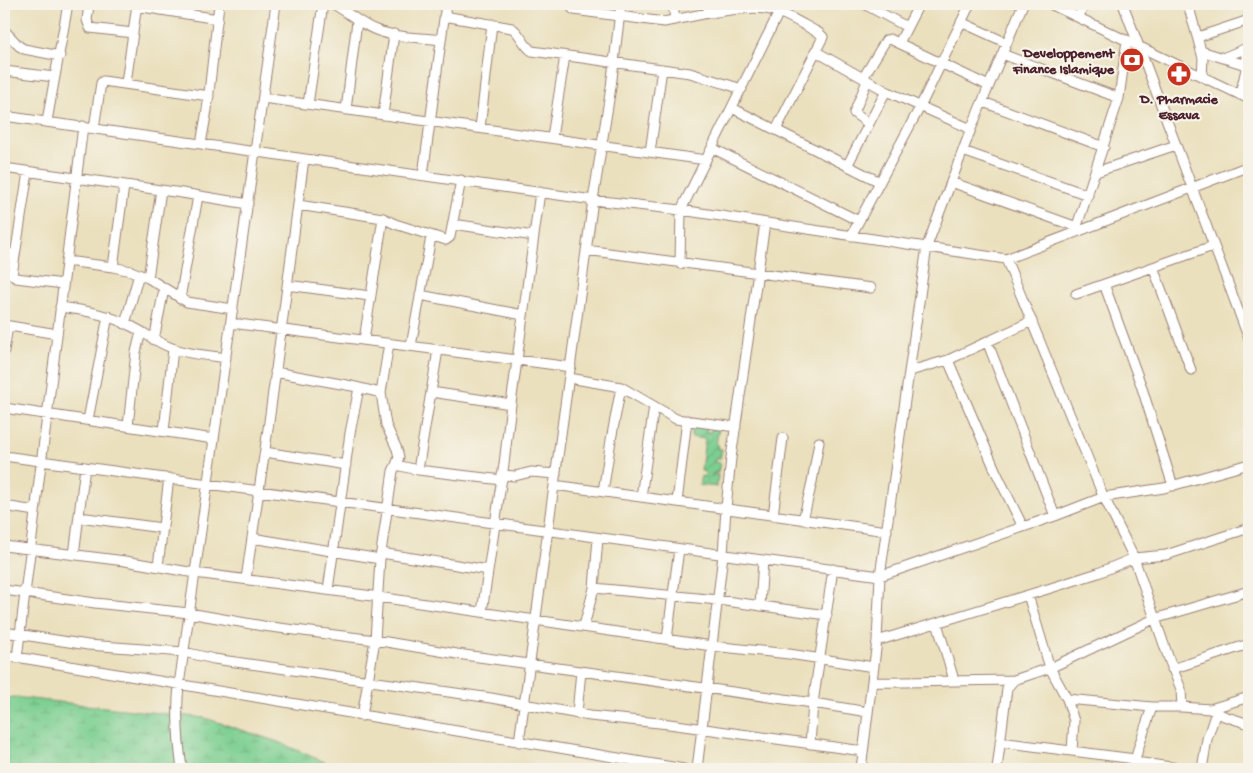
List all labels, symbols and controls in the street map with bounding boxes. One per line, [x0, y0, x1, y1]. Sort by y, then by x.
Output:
place label: Developpement Finance Islamique [1012, 46, 1115, 79]
bank icon: Developpement Finance Islamique [1119, 47, 1145, 73]
pharmacy icon: D. Pharmacie Essava [1166, 61, 1192, 87]
place label: D. Pharmacie Essava [1138, 92, 1219, 125]

